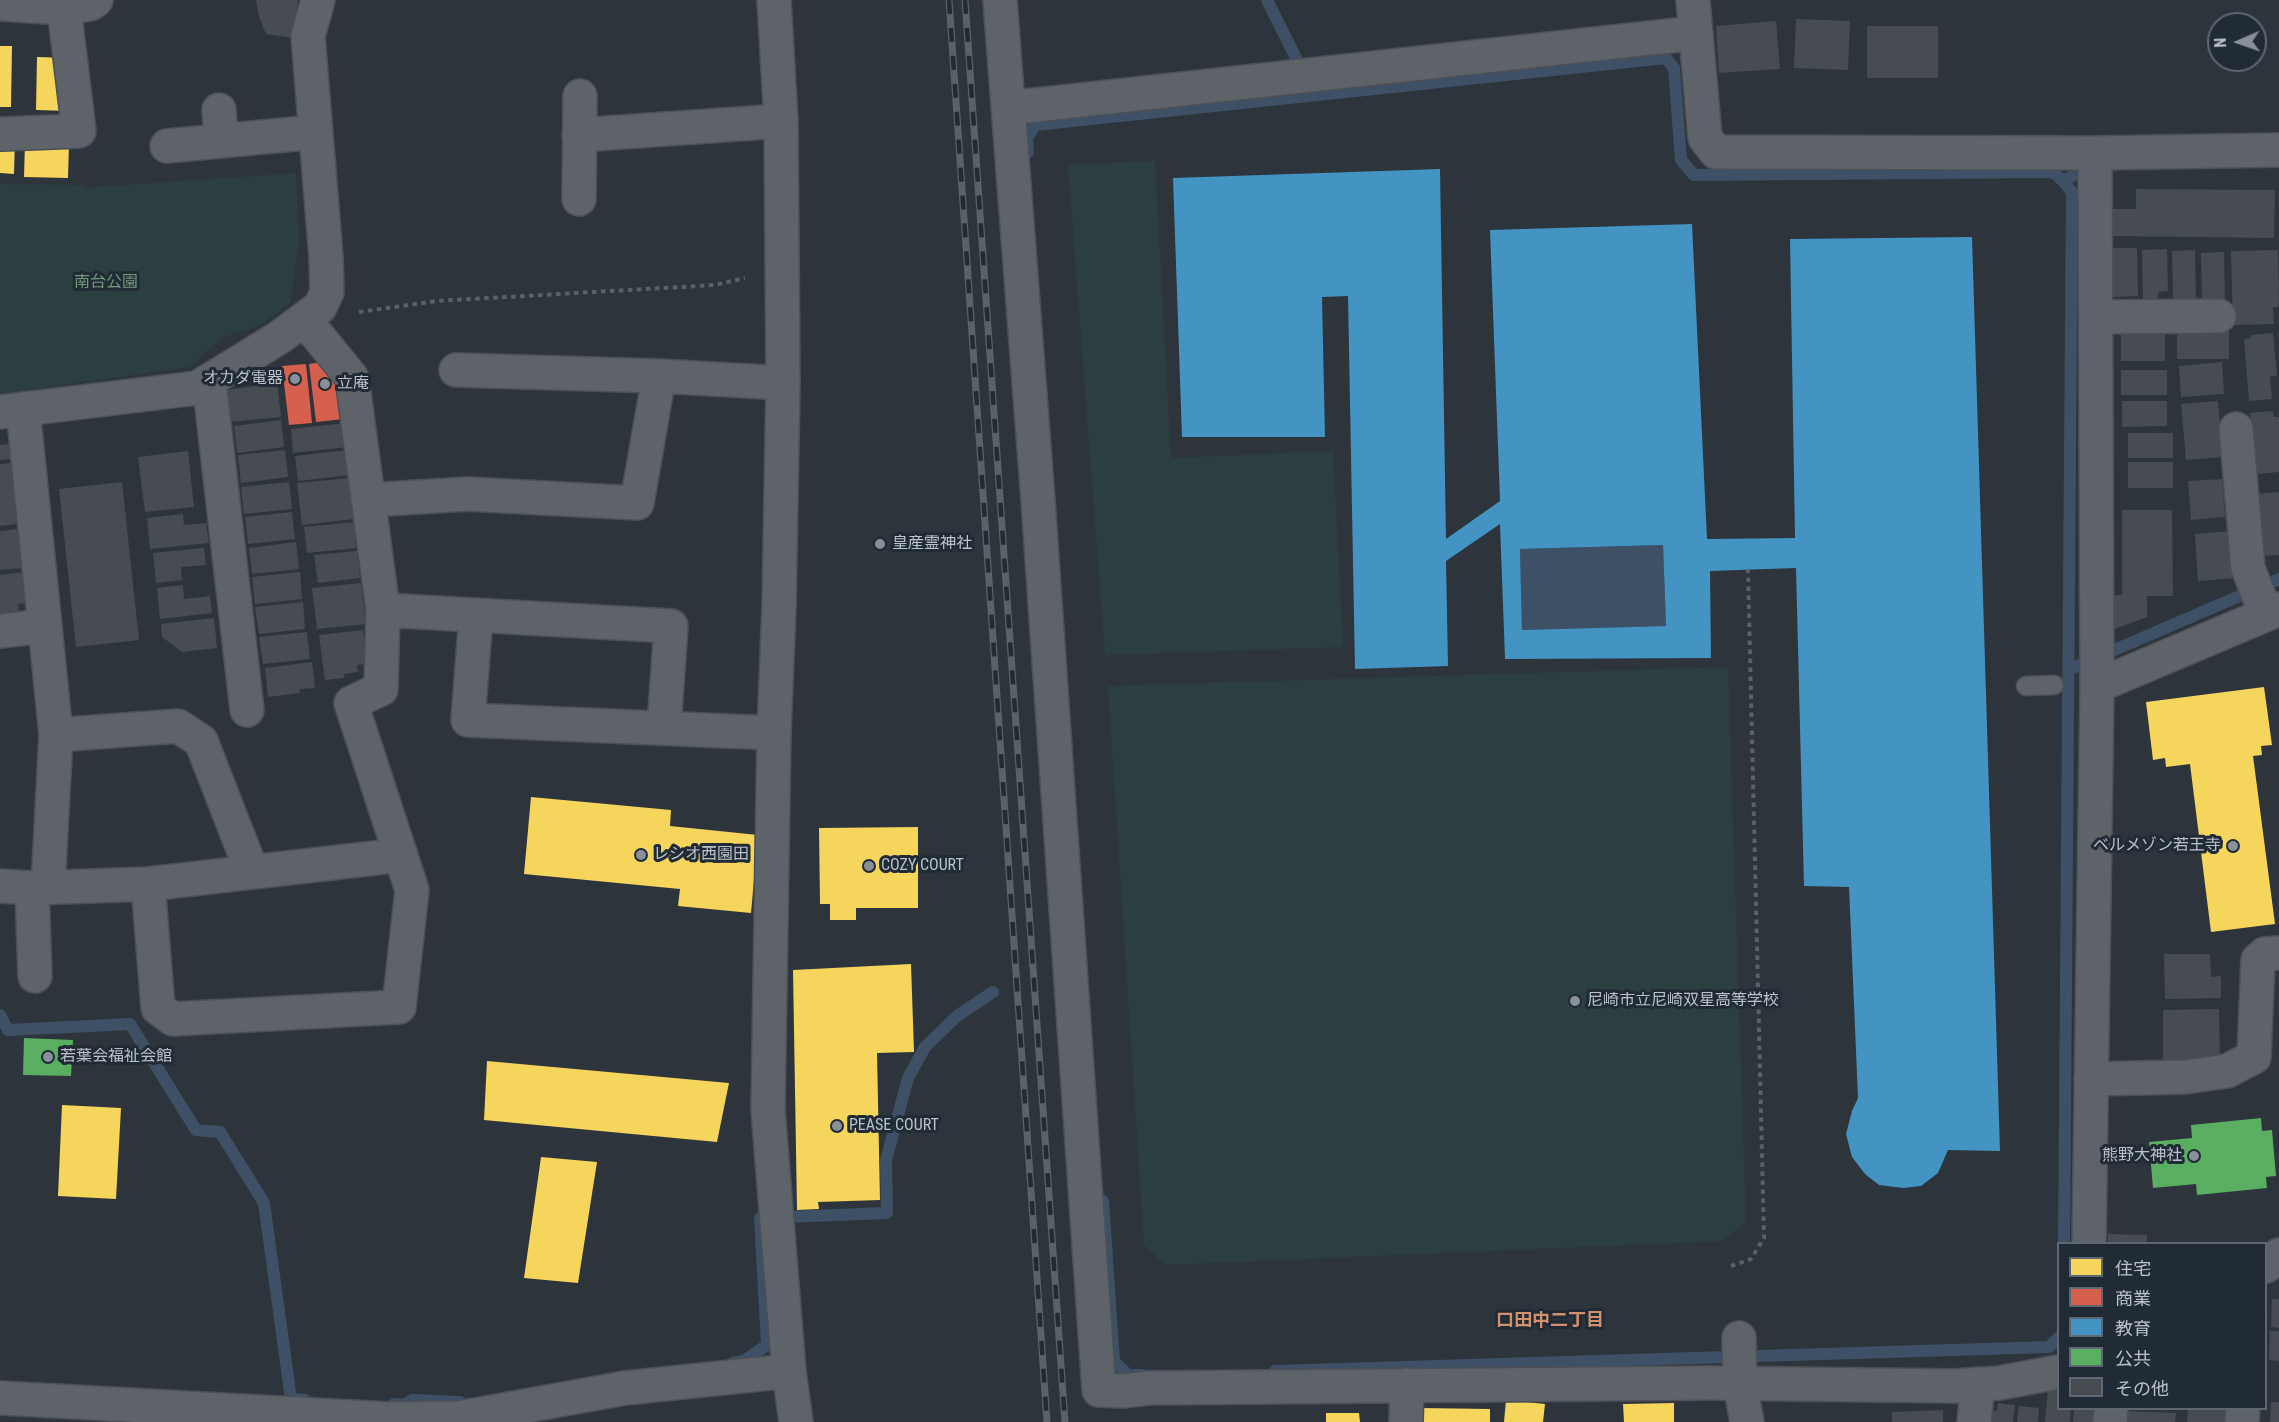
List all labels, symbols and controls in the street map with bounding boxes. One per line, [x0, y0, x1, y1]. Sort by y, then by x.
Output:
north arrow [2207, 12, 2267, 72]
text: N [2211, 37, 2230, 48]
park label: 南台公園 [74, 273, 138, 293]
place label: オカダ電器 [203, 369, 283, 389]
marker: オカダ電器 [288, 372, 302, 386]
place label: 立庵 [337, 374, 369, 394]
marker: 立庵 [318, 377, 332, 391]
place label: 皇産霊神社 [892, 534, 972, 554]
marker: 皇産霊神社 [873, 537, 887, 551]
place label: ベルメゾン若王寺 [2093, 836, 2221, 856]
marker: ベルメゾン若王寺 [2226, 839, 2240, 853]
place label: レシオ西園田 [653, 845, 749, 865]
marker: レシオ西園田 [634, 848, 648, 862]
place label: COZY COURT [881, 856, 964, 876]
marker: COZY COURT [862, 859, 876, 873]
place label: 尼崎市立尼崎双星高等学校 [1587, 991, 1779, 1011]
marker: 尼崎市立尼崎双星高等学校 [1568, 994, 1582, 1008]
place label: 若葉会福祉会館 [60, 1047, 172, 1067]
marker: 若葉会福祉会館 [41, 1050, 55, 1064]
place label: PEASE COURT [849, 1116, 939, 1136]
marker: PEASE COURT [830, 1119, 844, 1133]
place label: 熊野大神社 [2102, 1146, 2182, 1166]
marker: 熊野大神社 [2187, 1149, 2201, 1163]
legend [2057, 1242, 2267, 1410]
text: 住宅 [2115, 1258, 2151, 1279]
text: 商業 [2115, 1288, 2151, 1309]
district label: 口田中二丁目 [1496, 1310, 1604, 1332]
text: 教育 [2115, 1318, 2151, 1339]
text: 公共 [2115, 1348, 2151, 1369]
text: その他 [2115, 1378, 2169, 1399]

